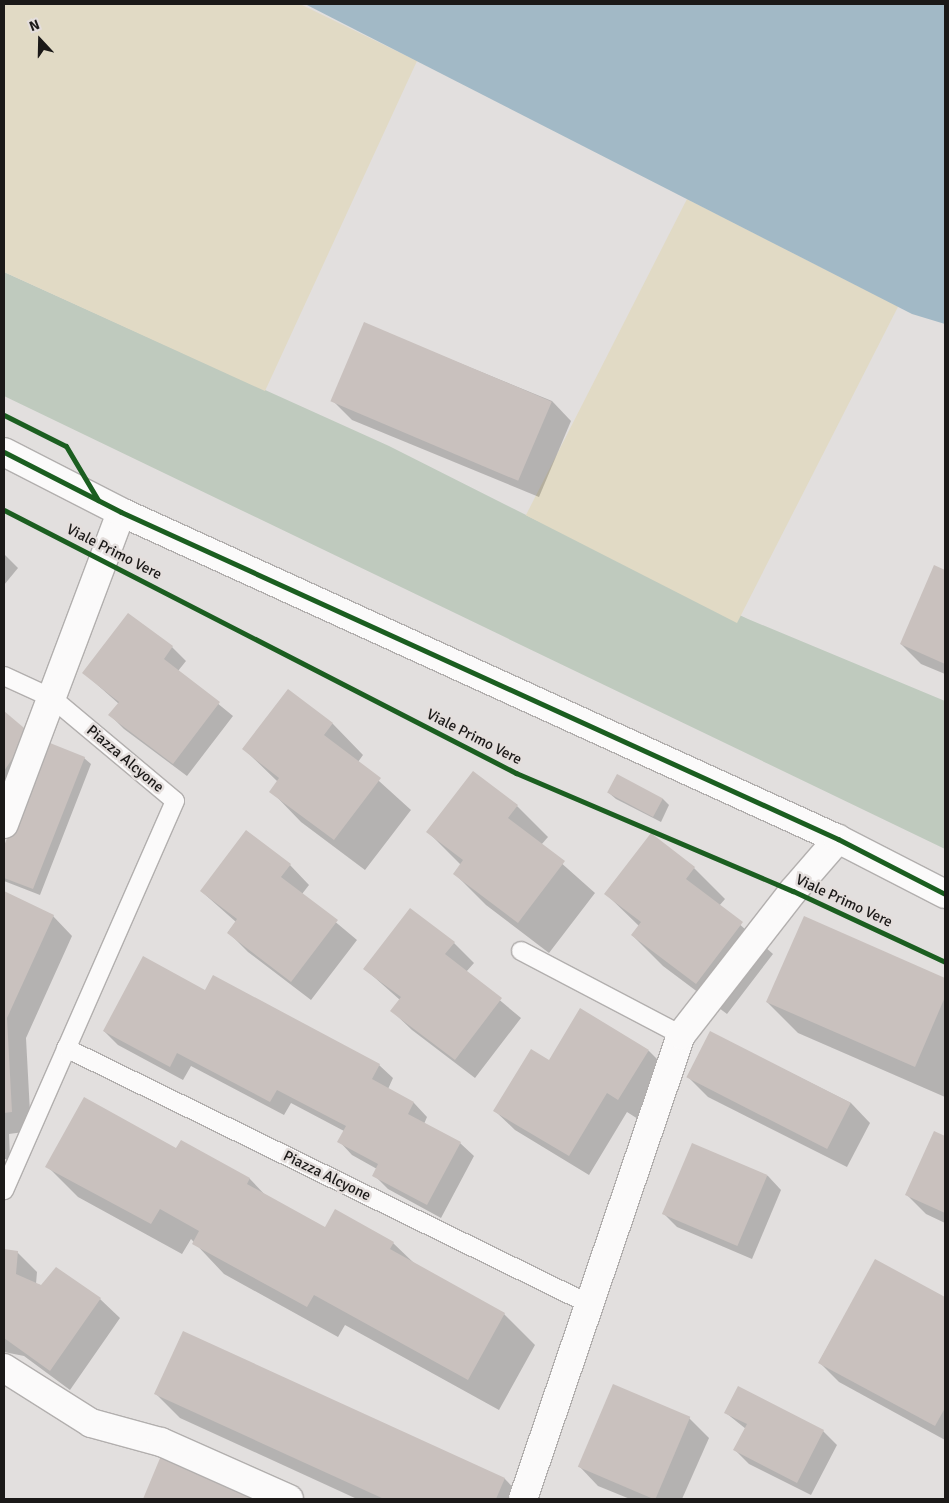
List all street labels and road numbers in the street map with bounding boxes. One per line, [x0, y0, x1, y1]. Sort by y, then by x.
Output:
street label: Viale Primo Vere [63, 520, 165, 584]
street label: Viale Primo Vere [423, 705, 525, 769]
street label: Piazza Alcyone [83, 722, 167, 796]
street label: Viale Primo Vere [793, 871, 895, 931]
street label: Piazza Alcyone [280, 1147, 374, 1205]

